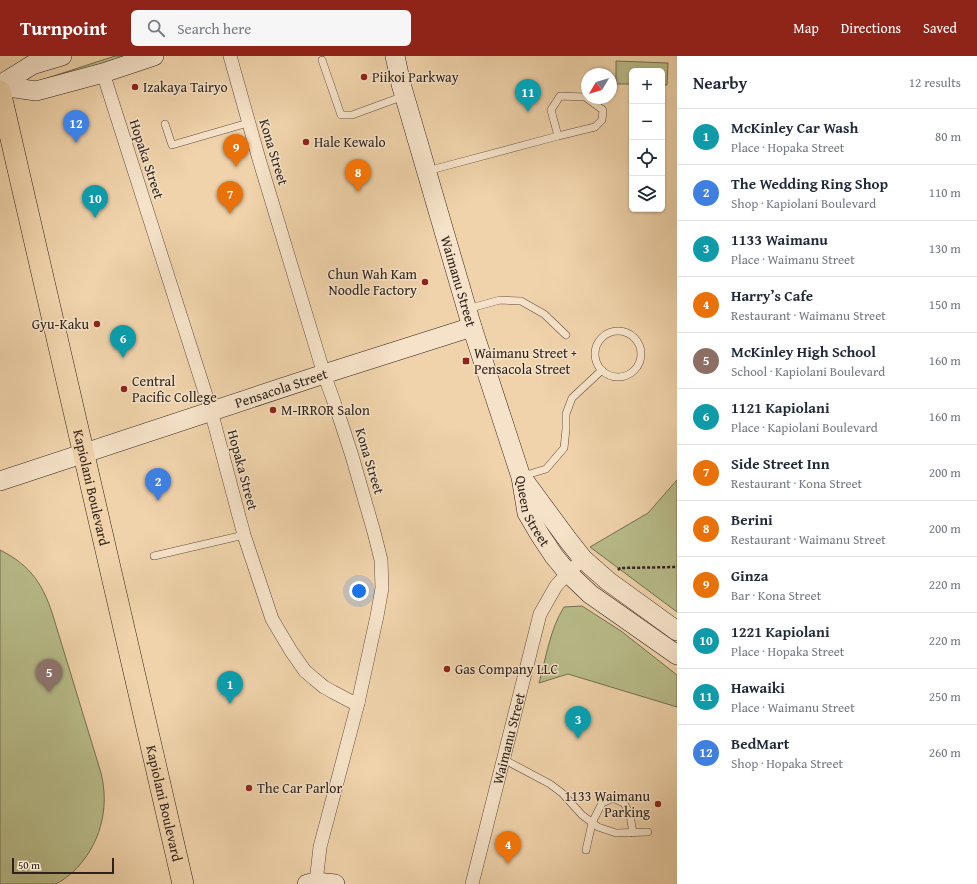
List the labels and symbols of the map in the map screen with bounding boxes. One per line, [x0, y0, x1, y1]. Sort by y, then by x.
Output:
place label: Piikoi Parkway [372, 67, 459, 87]
north arrow [581, 68, 617, 104]
marker: Piikoi Parkway [359, 72, 369, 82]
place label: Izakaya Tairyo [143, 77, 228, 97]
pin: 11 [515, 79, 541, 112]
marker: Izakaya Tairyo [130, 82, 140, 92]
pin: 12 [63, 110, 89, 143]
street label: Kona Street [254, 116, 294, 188]
street label: Hopaka Street [125, 117, 169, 202]
place label: Hale Kewalo [314, 132, 386, 152]
pin: 9 [223, 134, 249, 167]
marker: Hale Kewalo [301, 137, 311, 147]
pin: 8 [345, 159, 371, 192]
pin: 7 [217, 181, 243, 214]
pin: 10 [82, 185, 108, 218]
street label: Waimanu Street [436, 233, 481, 329]
place label: Chun Wah Kam Noodle Factory [328, 264, 418, 300]
marker: Chun Wah Kam Noodle Factory [420, 277, 430, 287]
place label: Gyu-Kaku [32, 314, 89, 334]
marker: Gyu-Kaku [92, 319, 102, 329]
pin: 6 [110, 325, 136, 358]
place label: Waimanu Street + Pensacola Street [474, 343, 577, 379]
marker: Waimanu Street + Pensacola Street [461, 356, 471, 366]
street label: Pensacola Street [232, 364, 330, 413]
place label: Central Pacific College [132, 371, 217, 407]
marker: Central Pacific College [119, 384, 129, 394]
place label: M-IRROR Salon [281, 400, 370, 420]
marker: M-IRROR Salon [268, 405, 278, 415]
street label: Kona Street [350, 425, 390, 497]
street label: Hopaka Street [223, 427, 263, 513]
street label: Kapiolani Boulevard [68, 428, 115, 548]
pin: 2 [145, 468, 171, 501]
street label: Queen Street [511, 474, 555, 551]
your location [349, 581, 369, 601]
pin: 5 [36, 659, 62, 692]
place label: Gas Company LLC [455, 659, 558, 679]
marker: Gas Company LLC [442, 664, 452, 674]
pin: 1 [217, 671, 243, 704]
street label: Waimanu Street [487, 690, 530, 787]
pin: 3 [565, 706, 591, 739]
street label: Kapiolani Boulevard [141, 743, 188, 864]
place label: The Car Parlor [257, 778, 342, 798]
marker: The Car Parlor [244, 783, 254, 793]
place label: 1133 Waimanu Parking [565, 786, 650, 822]
marker: 1133 Waimanu Parking [653, 799, 663, 809]
pin: 4 [495, 831, 521, 864]
scale bar [12, 856, 114, 875]

